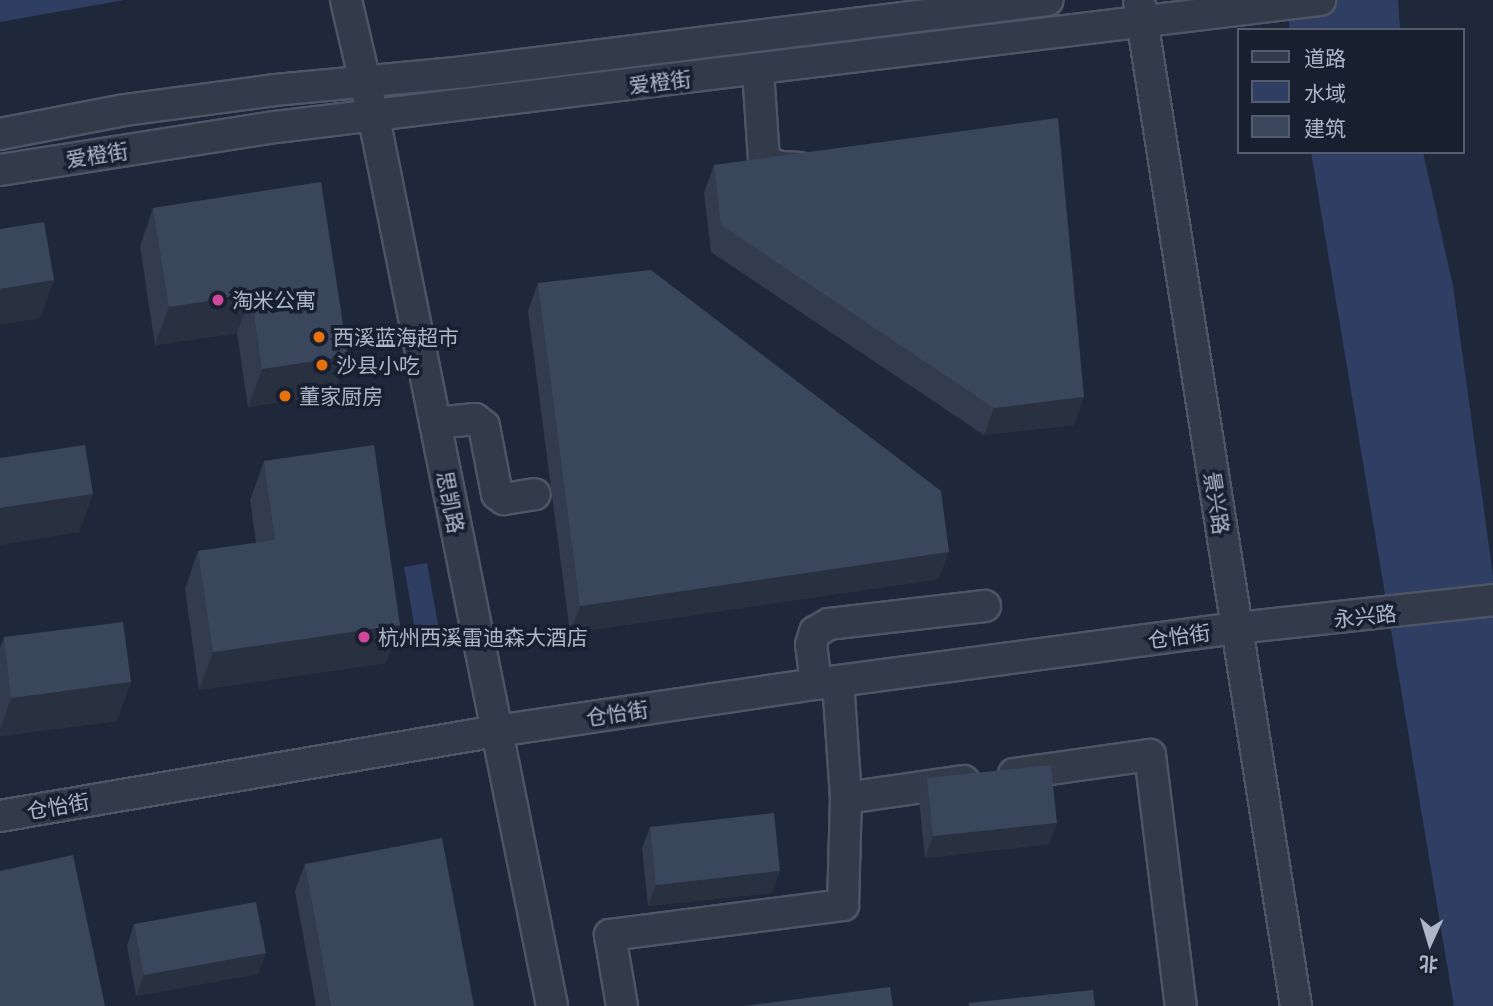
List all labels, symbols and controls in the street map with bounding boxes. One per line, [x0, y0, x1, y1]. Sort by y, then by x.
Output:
legend [1238, 28, 1465, 154]
text: 道路 [1304, 45, 1346, 71]
street label: 爱橙街 [627, 66, 693, 98]
text: 水域 [1304, 80, 1346, 106]
text: 建筑 [1304, 115, 1346, 141]
street label: 爱橙街 [64, 138, 130, 172]
place label: 淘米公寓 [232, 287, 316, 313]
marker: 淘米公寓 [210, 292, 226, 308]
place label: 西溪蓝海超市 [333, 324, 459, 350]
marker: 西溪蓝海超市 [311, 329, 327, 345]
place label: 沙县小吃 [336, 352, 420, 378]
marker: 沙县小吃 [314, 357, 330, 373]
place label: 董家厨房 [299, 383, 383, 409]
marker: 董家厨房 [277, 388, 293, 404]
street label: 思凯路 [433, 469, 469, 535]
street label: 景兴路 [1200, 470, 1234, 536]
street label: 永兴路 [1332, 600, 1398, 632]
street label: 仓怡街 [1146, 619, 1212, 653]
place label: 杭州西溪雷迪森大酒店 [378, 624, 588, 650]
marker: 杭州西溪雷迪森大酒店 [356, 629, 372, 645]
street label: 仓怡街 [584, 696, 650, 730]
street label: 仓怡街 [25, 788, 91, 824]
north arrow [1395, 908, 1465, 978]
text: 北 [1418, 951, 1439, 977]

